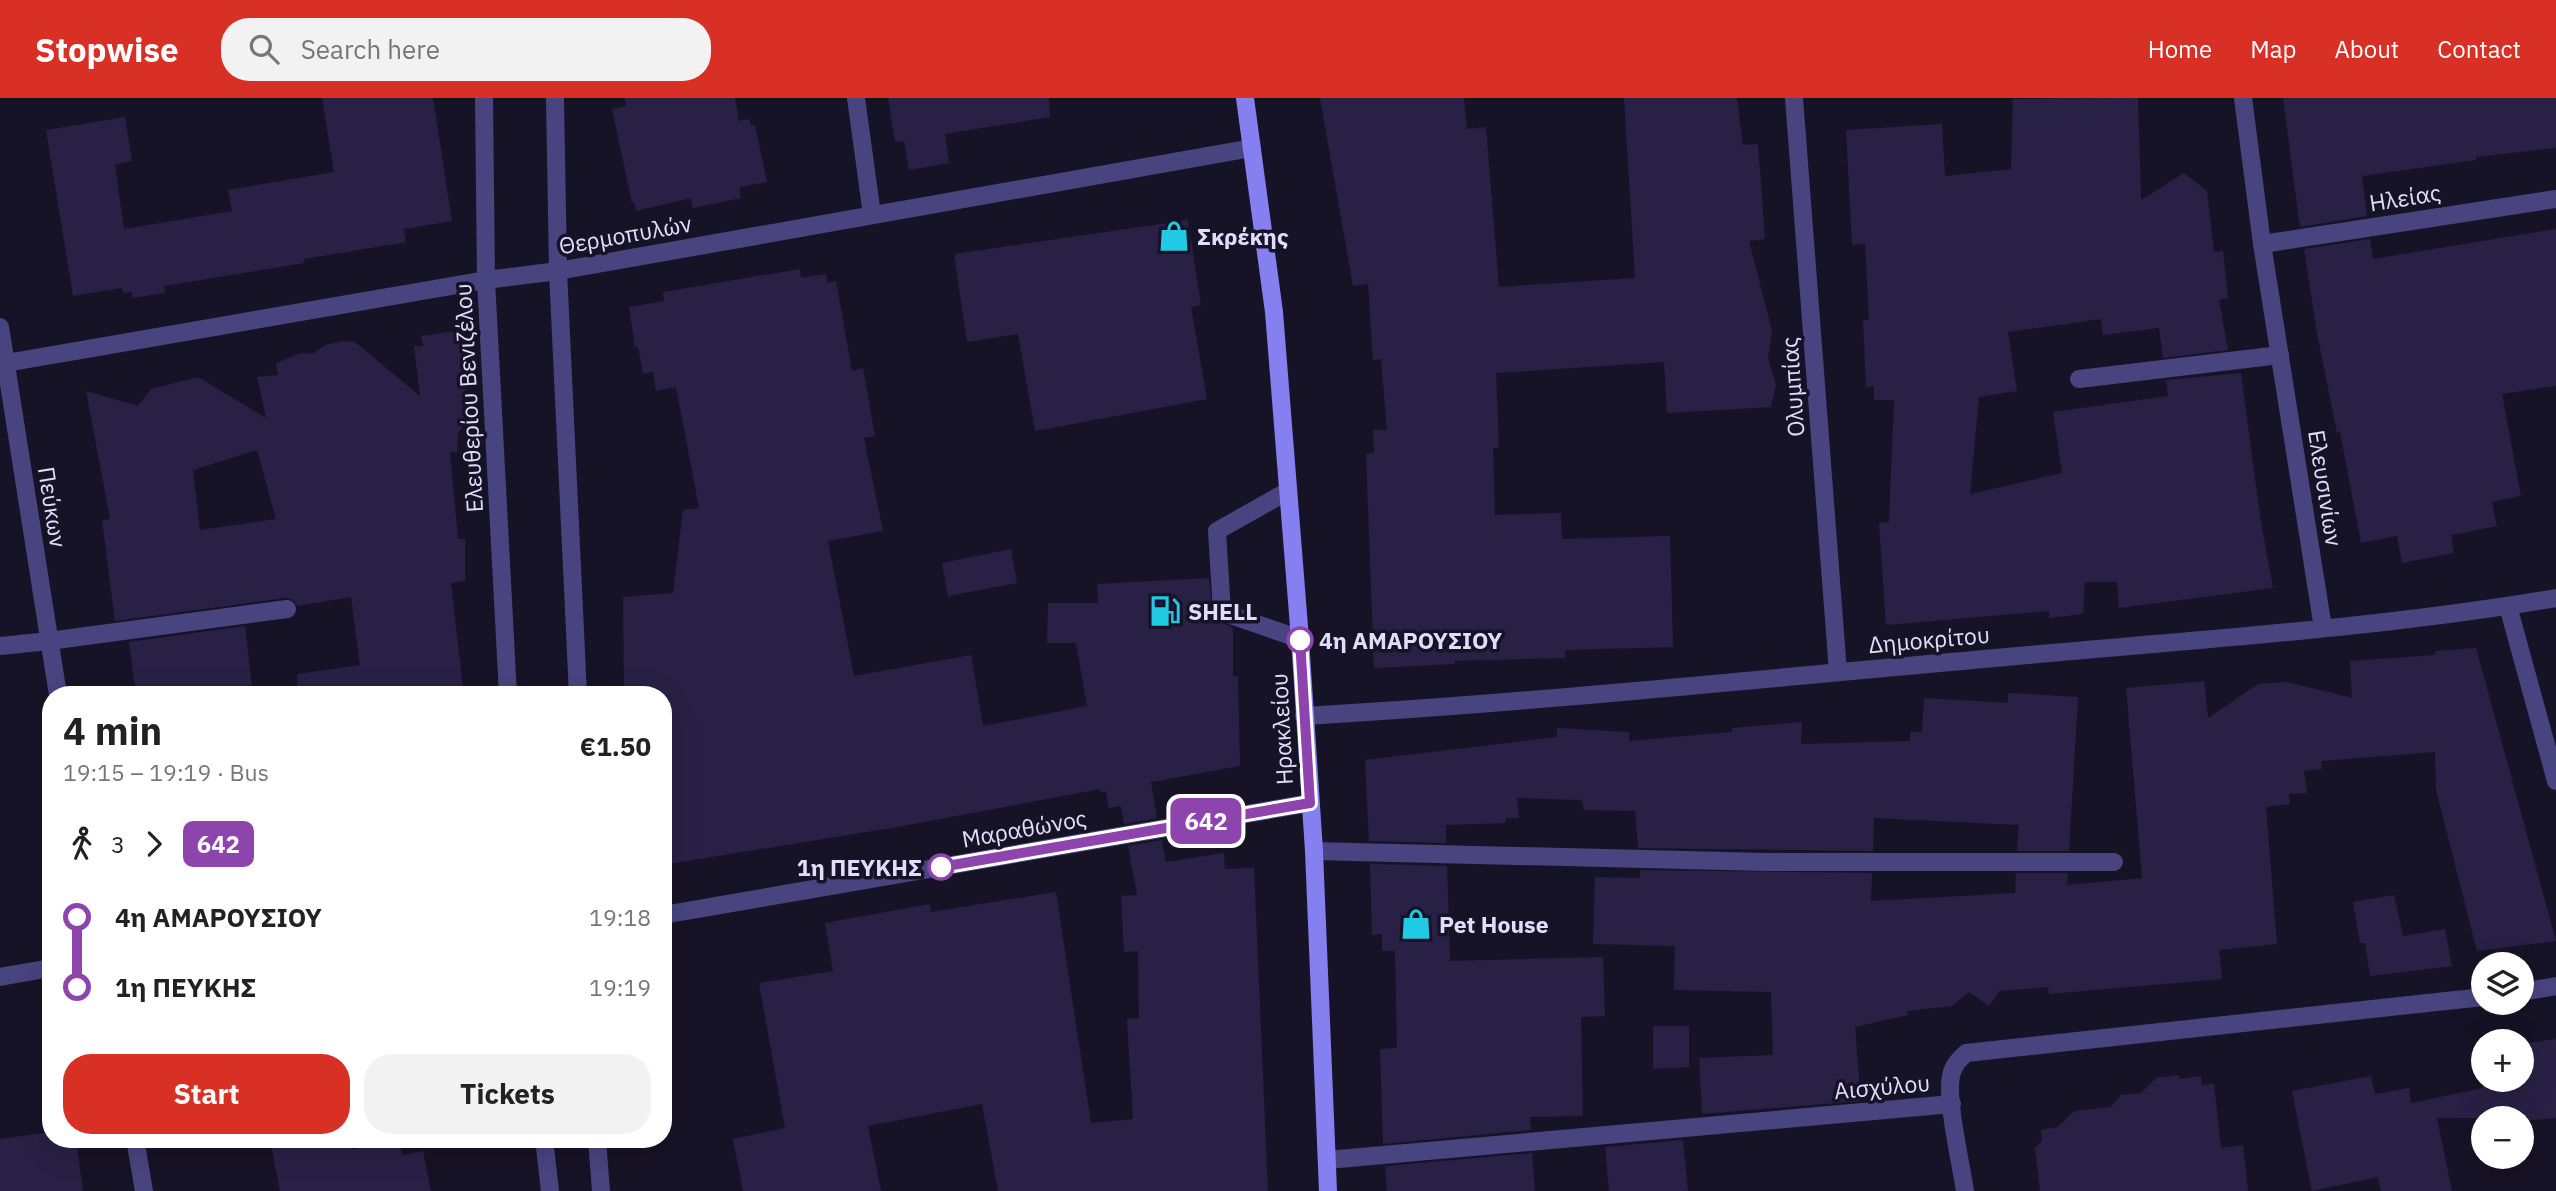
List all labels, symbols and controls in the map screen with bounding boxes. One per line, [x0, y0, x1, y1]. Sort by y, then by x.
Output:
search box [221, 18, 711, 81]
text: Stopwise [35, 28, 179, 71]
icon: search [245, 30, 283, 68]
text: Search here [301, 32, 440, 66]
text: Home [2148, 33, 2212, 65]
text: Map [2250, 33, 2296, 65]
text: About [2334, 33, 2399, 65]
text: Contact [2437, 33, 2521, 65]
street label: Ηλείας [2367, 177, 2443, 217]
street label: Θερμοπυλών [556, 208, 694, 260]
shop icon: Σκρέκης [1157, 219, 1191, 253]
place label: Σκρέκης [1197, 221, 1289, 251]
street label: Ελευθερίου Βενιζέλου [447, 283, 489, 513]
street label: Ολυμπίας [1774, 336, 1810, 438]
street label: Ελευσινίων [2302, 428, 2350, 548]
street label: Πεύκων [32, 464, 74, 550]
fuel station icon: SHELL [1148, 594, 1182, 628]
place label: SHELL [1188, 596, 1257, 626]
street label: Δημοκρίτου [1867, 619, 1991, 659]
place label: 4η ΑΜΑΡΟΥΣΙΟΥ [1319, 625, 1502, 655]
marker: 4η ΑΜΑΡΟΥΣΙΟΥ [1287, 627, 1313, 653]
street label: Ηρακλείου [1263, 672, 1299, 786]
text: 4 min [63, 706, 162, 755]
text: €1.50 [580, 729, 651, 763]
text: 19:15 – 19:19 · Bus [63, 757, 269, 787]
line badge: 642 [1166, 798, 1246, 844]
street label: Μαραθώνος [959, 802, 1089, 854]
text: 642 [1184, 805, 1228, 837]
icon: walk [63, 825, 101, 863]
icon: forward [135, 825, 173, 863]
text: 642 [197, 828, 240, 860]
text: 3 [111, 829, 125, 859]
place label: 1η ΠΕΥΚΗΣ [797, 852, 922, 882]
marker: 1η ΠΕΥΚΗΣ [928, 854, 954, 880]
text: 4η ΑΜΑΡΟΥΣΙΟΥ [115, 900, 322, 934]
text: 19:18 [589, 902, 651, 932]
shop icon: Pet House [1399, 907, 1433, 941]
place label: Pet House [1439, 909, 1549, 939]
map controls [2471, 952, 2534, 1169]
button: layers [2471, 952, 2534, 1015]
text: 1η ΠΕΥΚΗΣ [115, 970, 257, 1004]
text: 19:19 [589, 972, 651, 1002]
button: + [2471, 1029, 2534, 1092]
button: Start [63, 1054, 350, 1134]
button: Tickets [364, 1054, 651, 1134]
street label: Αισχύλου [1833, 1067, 1931, 1105]
button: − [2471, 1106, 2534, 1169]

